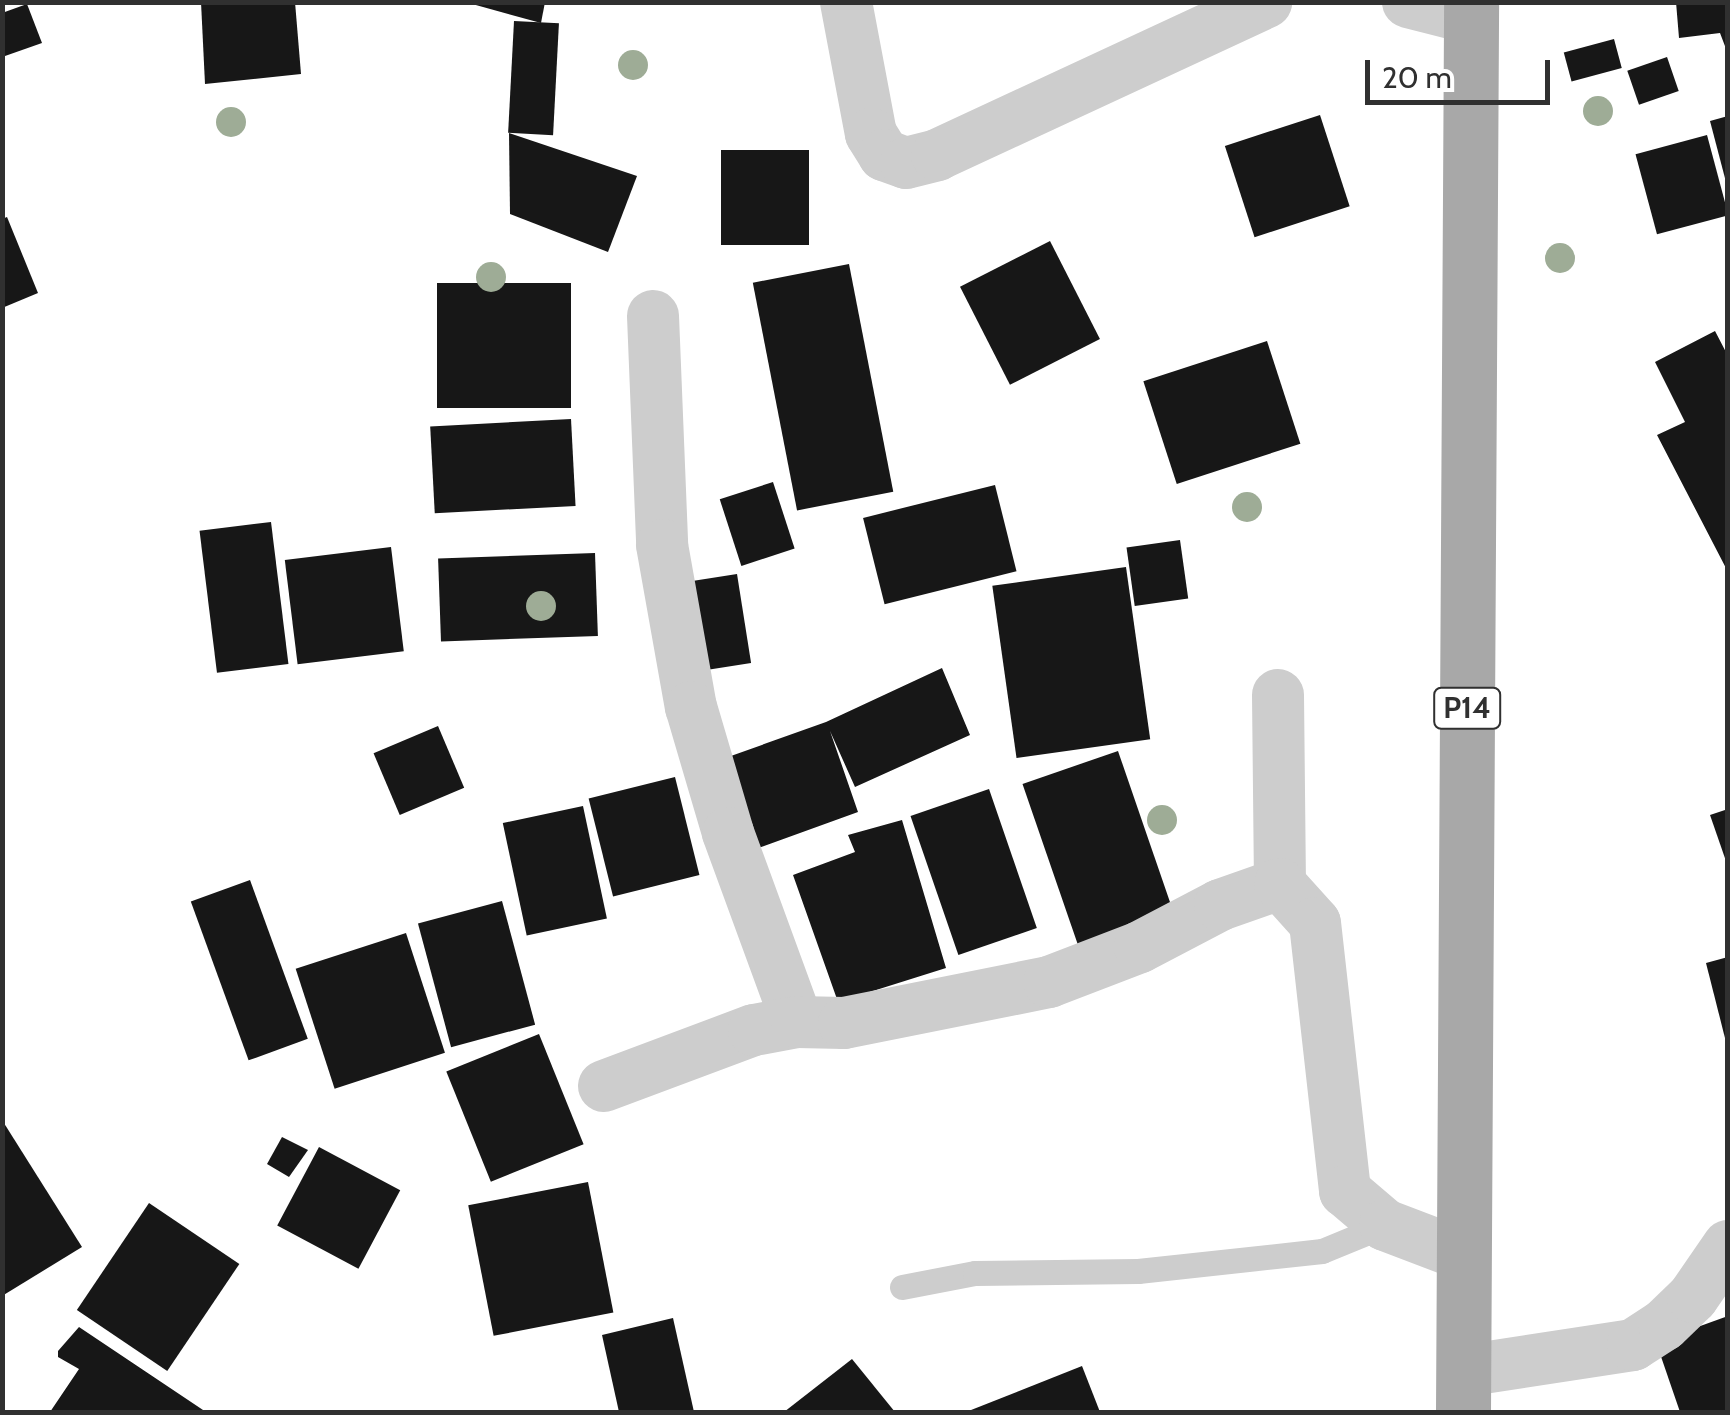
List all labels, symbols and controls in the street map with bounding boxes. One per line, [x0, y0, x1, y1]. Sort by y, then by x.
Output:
scale bar [1370, 40, 1555, 102]
text: 20 m [1382, 59, 1452, 96]
road number: P14 [1432, 683, 1502, 733]

